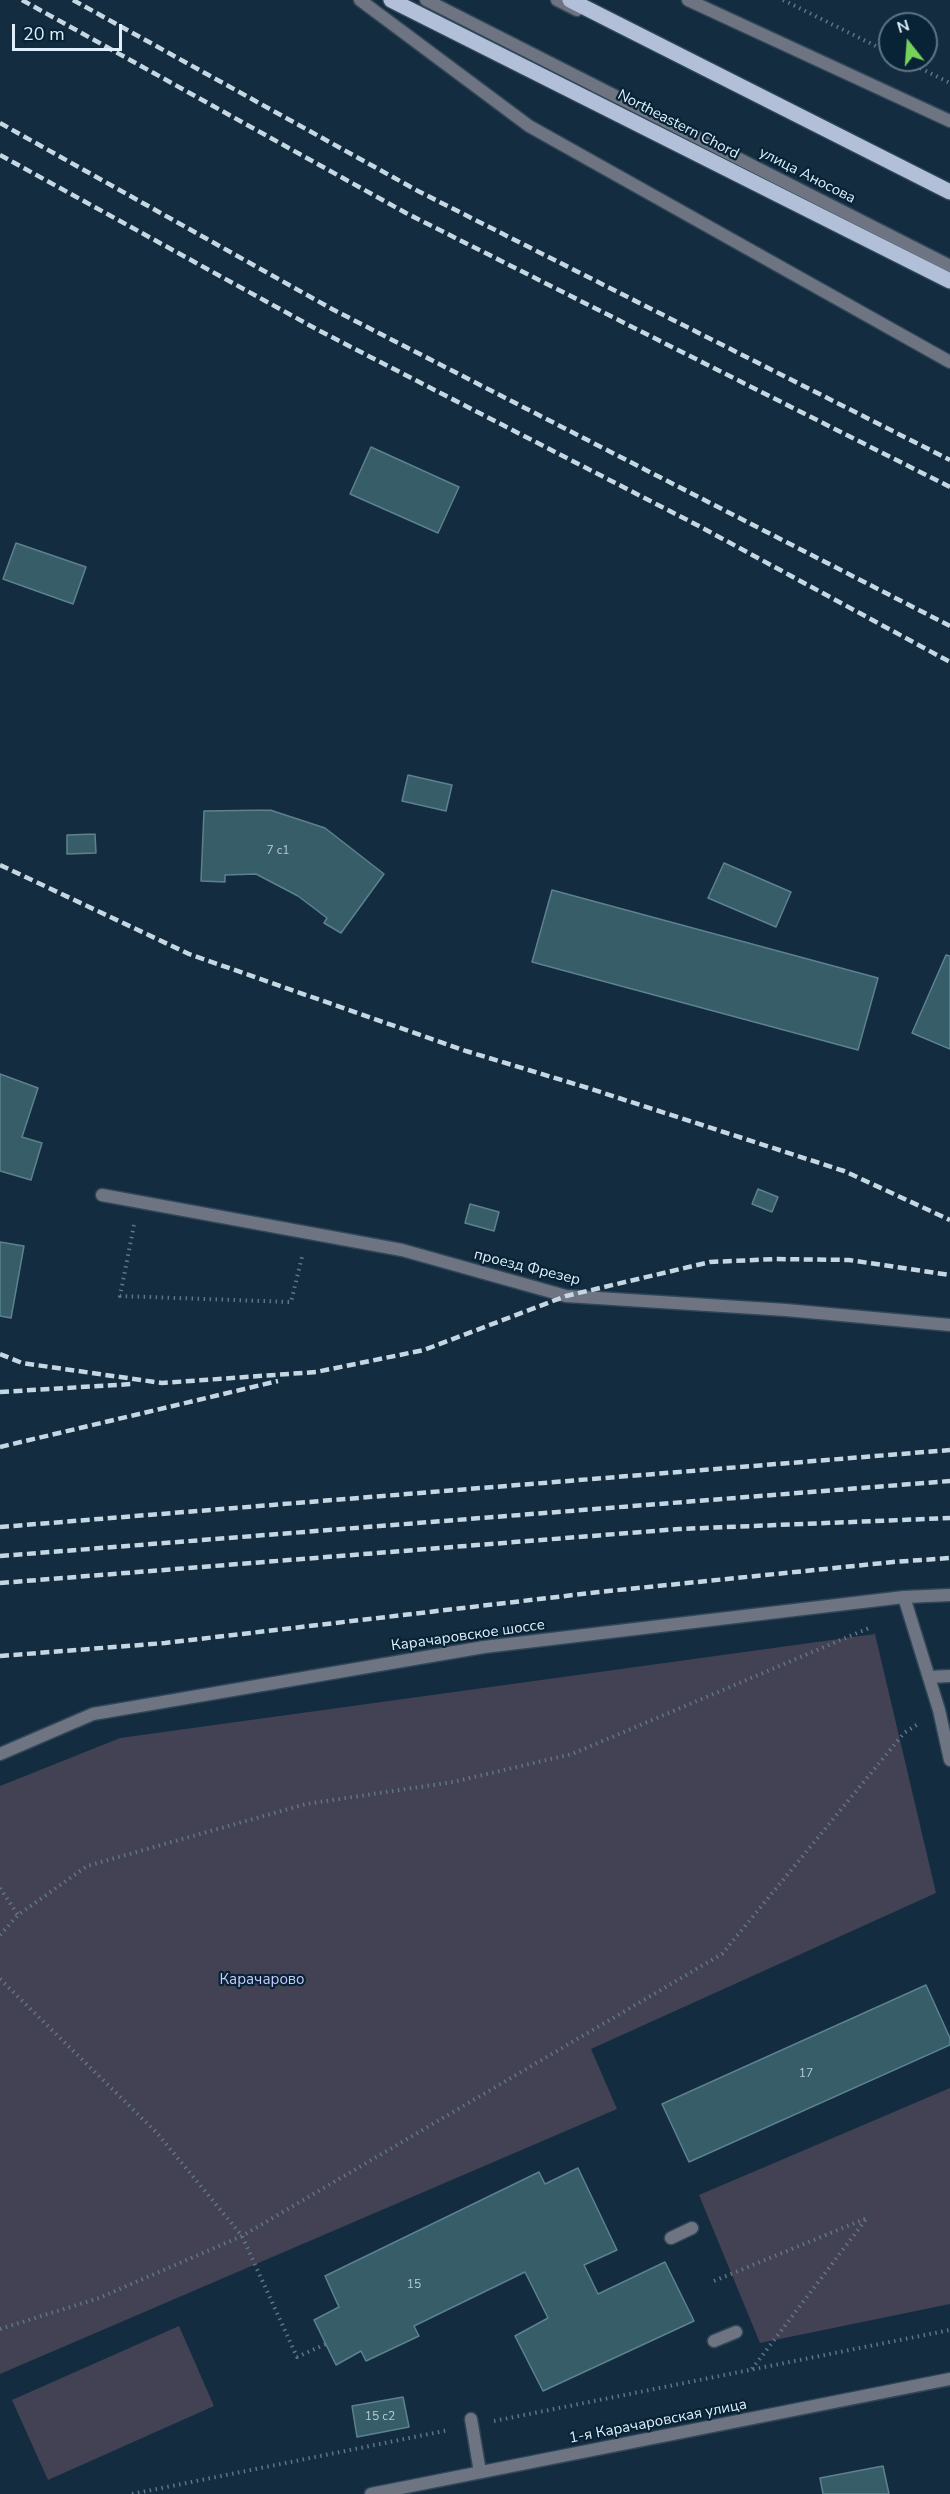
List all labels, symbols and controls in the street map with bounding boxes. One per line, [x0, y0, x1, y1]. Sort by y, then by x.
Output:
scale bar [15, 12, 124, 50]
north arrow [878, 12, 938, 72]
text: N [894, 14, 912, 39]
text: 20 m [23, 22, 65, 46]
street label: Northeastern Chord [614, 87, 742, 163]
street label: улица Аносова [756, 144, 858, 208]
house number: 7 c1 [266, 844, 290, 858]
street label: проезд Фрезер [472, 1246, 582, 1290]
street label: Карачаровское шоссе [390, 1616, 546, 1656]
park label: Карачарово [219, 1971, 305, 1989]
house number: 17 [799, 2067, 813, 2081]
house number: 15 [407, 2278, 421, 2292]
street label: 1-я Карачаровская улица [568, 2396, 748, 2448]
house number: 15 с2 [365, 2410, 395, 2424]

